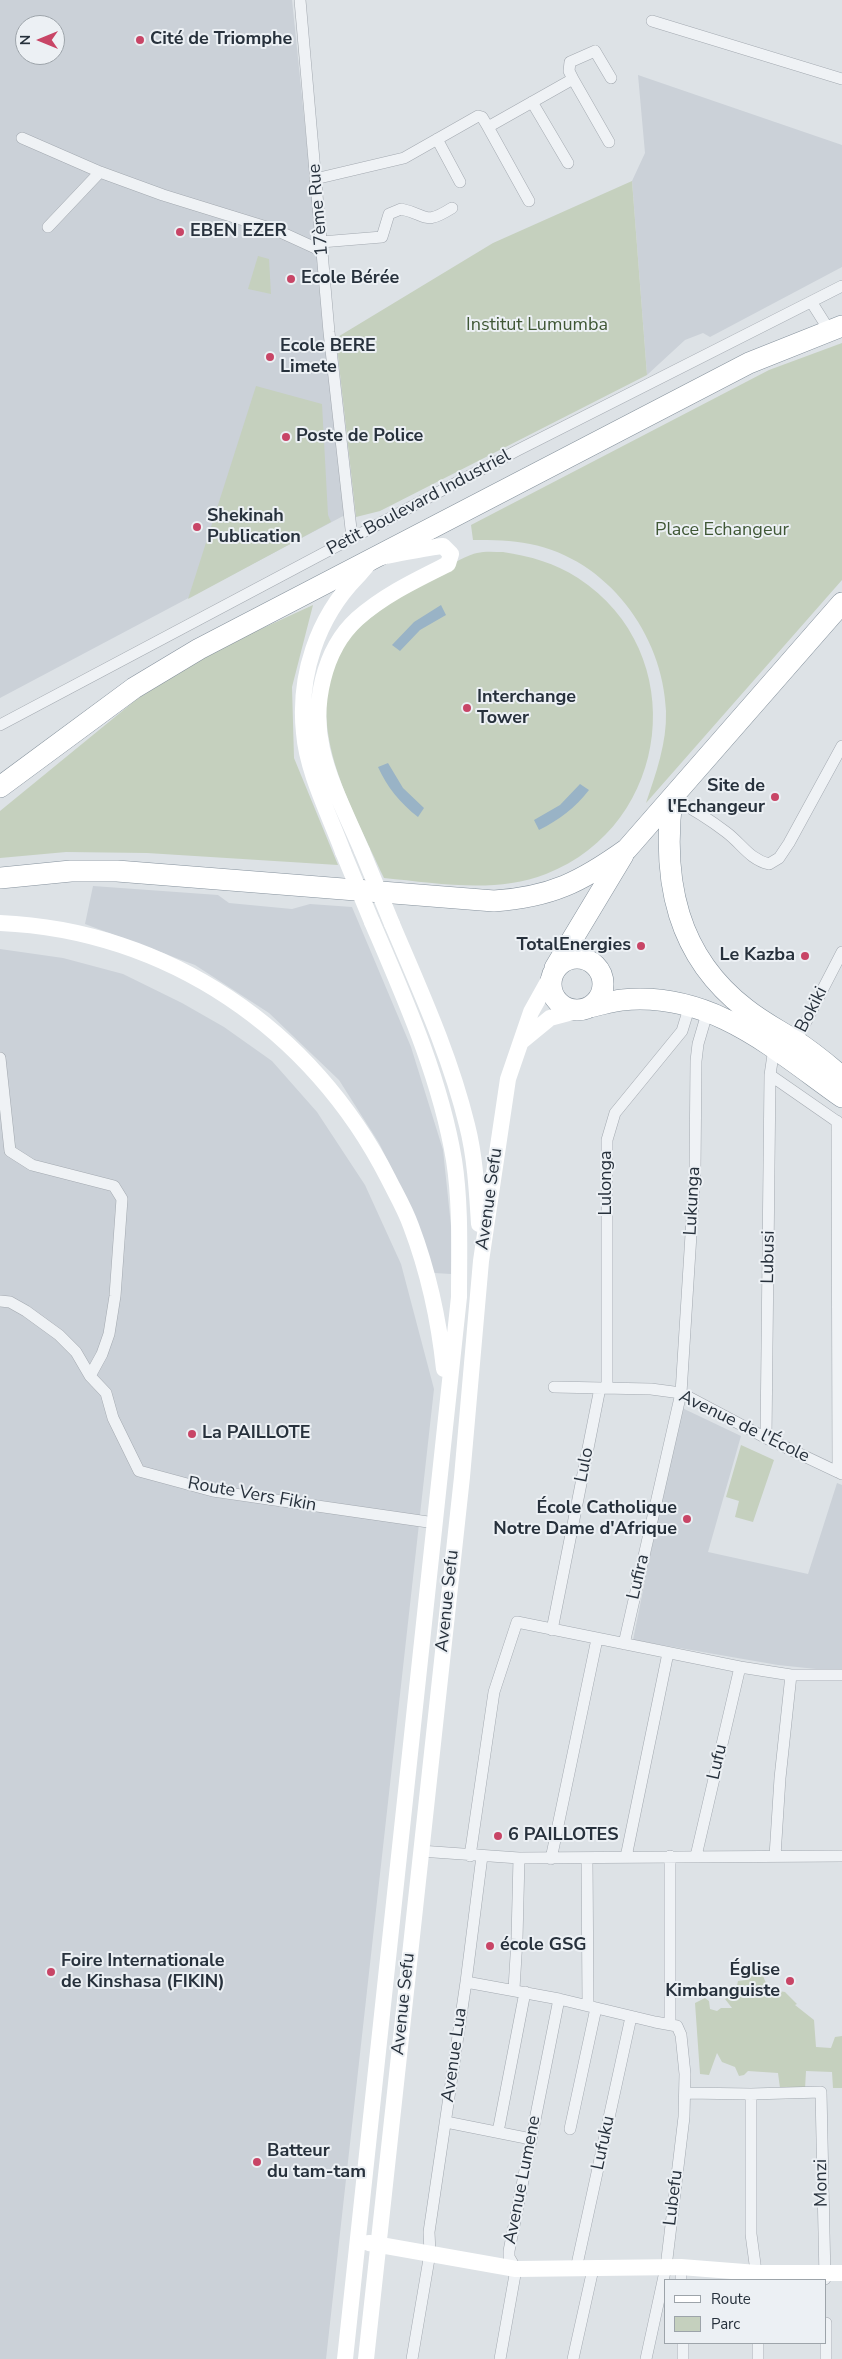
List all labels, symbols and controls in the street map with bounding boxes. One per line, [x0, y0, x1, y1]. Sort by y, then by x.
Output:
north arrow [15, 15, 65, 65]
place label: Cité de Triomphe [150, 29, 292, 51]
marker: Cité de Triomphe [134, 34, 146, 46]
text: N [16, 35, 35, 45]
street label: 17ème Rue [304, 163, 334, 257]
place label: EBEN EZER [190, 221, 287, 243]
marker: EBEN EZER [174, 226, 186, 238]
place label: Ecole Bérée [301, 268, 399, 290]
marker: Ecole Bérée [285, 273, 297, 285]
park label: Institut Lumumba [466, 315, 608, 337]
place label: Ecole BERE Limete [280, 336, 376, 378]
marker: Ecole BERE Limete [264, 351, 276, 363]
place label: Poste de Police [296, 426, 423, 448]
marker: Poste de Police [280, 431, 292, 443]
street label: Petit Boulevard Industriel [324, 445, 514, 561]
place label: Shekinah Publication [207, 506, 301, 548]
park label: Place Echangeur [655, 520, 789, 542]
marker: Shekinah Publication [191, 521, 203, 533]
place label: Interchange Tower [477, 687, 576, 730]
marker: Interchange Tower [461, 702, 473, 714]
place label: Site de l'Echangeur [668, 776, 765, 819]
marker: Site de l'Echangeur [769, 791, 781, 803]
place label: TotalEnergies [517, 935, 631, 957]
marker: TotalEnergies [635, 940, 647, 952]
place label: Le Kazba [719, 945, 795, 967]
marker: Le Kazba [799, 950, 811, 962]
street label: Bokiki [791, 983, 833, 1037]
street label: Avenue Sefu [472, 1147, 508, 1251]
street label: Lulonga [596, 1150, 618, 1216]
street label: Lukunga [680, 1166, 706, 1236]
street label: Lubusi [758, 1230, 780, 1284]
street label: Avenue de l'École [675, 1386, 813, 1468]
place label: La PAILLOTE [202, 1423, 311, 1445]
marker: La PAILLOTE [186, 1428, 198, 1440]
street label: Lulo [571, 1446, 599, 1484]
street label: Route Vers Fikin [186, 1473, 318, 1517]
place label: École Catholique Notre Dame d'Afrique [493, 1498, 677, 1540]
marker: École Catholique Notre Dame d'Afrique [681, 1513, 693, 1525]
street label: Avenue Sefu [432, 1549, 464, 1653]
street label: Lufira [623, 1552, 655, 1602]
street label: Lufu [703, 1742, 733, 1782]
place label: 6 PAILLOTES [508, 1825, 619, 1847]
marker: 6 PAILLOTES [492, 1830, 504, 1842]
place label: école GSG [500, 1935, 587, 1957]
marker: école GSG [484, 1940, 496, 1952]
place label: Foire Internationale de Kinshasa (FIKIN) [61, 1951, 225, 1994]
street label: Avenue Sefu [388, 1952, 420, 2056]
place label: Église Kimbanguiste [665, 1960, 780, 2002]
marker: Foire Internationale de Kinshasa (FIKIN) [45, 1966, 57, 1978]
marker: Église Kimbanguiste [784, 1975, 796, 1987]
street label: Avenue Lua [438, 2006, 472, 2104]
street label: Avenue Lumene [500, 2114, 546, 2246]
street label: Lufuku [588, 2114, 620, 2172]
place label: Batteur du tam-tam [267, 2141, 366, 2184]
marker: Batteur du tam-tam [251, 2156, 263, 2168]
street label: Monzi [811, 2159, 833, 2207]
street label: Lubefu [660, 2169, 688, 2227]
legend [664, 2279, 827, 2344]
text: Route [711, 2289, 751, 2309]
text: Parc [711, 2314, 740, 2334]

